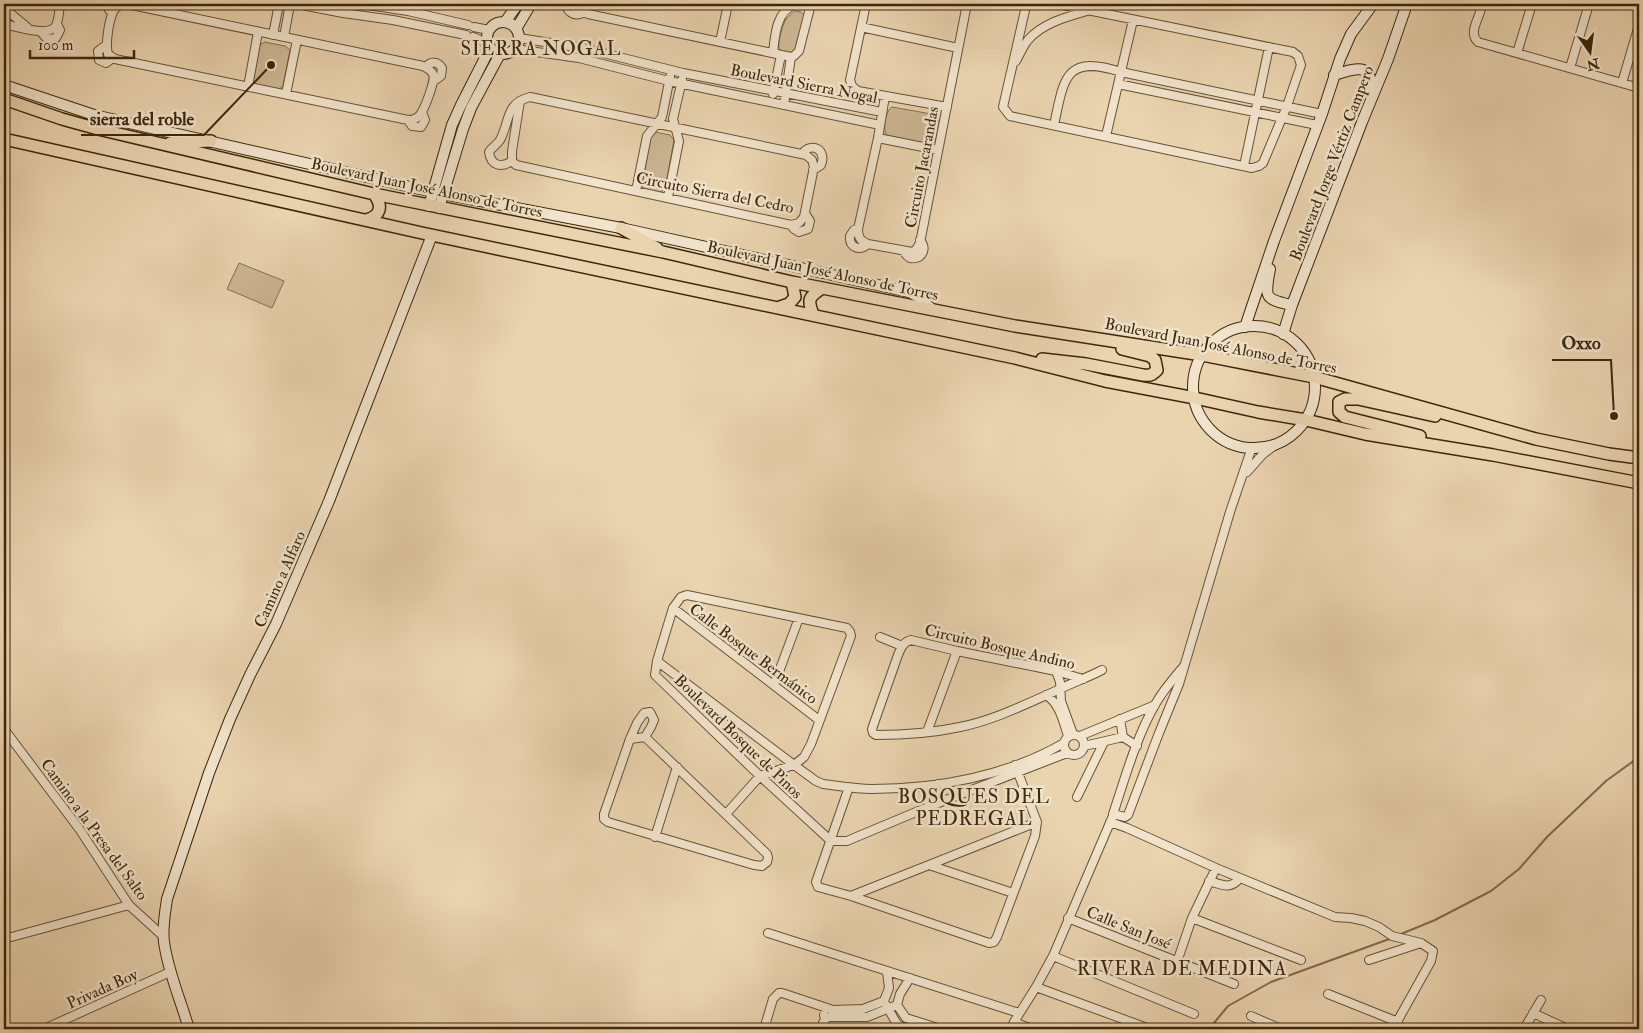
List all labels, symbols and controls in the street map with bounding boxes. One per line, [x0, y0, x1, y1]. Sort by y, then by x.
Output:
scale bar [30, 28, 134, 60]
north arrow [1566, 28, 1616, 78]
text: 100 m [38, 36, 74, 55]
district label: SIERRA NOGAL [460, 37, 622, 61]
text: N [1584, 54, 1602, 74]
street label: Boulevard Sierra Nogal [729, 60, 879, 108]
street label: Boulevard Jorge Vértiz Campero [1285, 63, 1380, 264]
callout: sierra del roble [81, 102, 204, 135]
street label: Circuito Jacarandas [900, 105, 945, 230]
text: sierra del roble [90, 108, 194, 131]
street label: Boulevard Juan José Alonso de Torres [309, 154, 544, 223]
street label: Circuito Sierra del Cedro [634, 168, 796, 218]
street label: Boulevard Juan José Alonso de Torres [705, 237, 940, 306]
street label: Boulevard Juan José Alonso de Torres [1103, 314, 1339, 379]
callout: Oxxo [1552, 327, 1611, 360]
text: Oxxo [1561, 332, 1601, 355]
street label: Camino a Alfaro [250, 528, 310, 631]
street label: Calle Bosque Bermánico [685, 599, 822, 709]
street label: Circuito Bosque Andino [923, 620, 1077, 674]
street label: Boulevard Bosque de Pinos [670, 670, 807, 803]
street label: Camino a la Presa del Salto [36, 755, 152, 904]
district label: BOSQUES DEL PEDREGAL [898, 785, 1050, 831]
street label: Calle San José [1083, 902, 1174, 955]
district label: RIVERA DE MEDINA [1077, 957, 1287, 981]
street label: Privada Boy [64, 964, 142, 1013]

